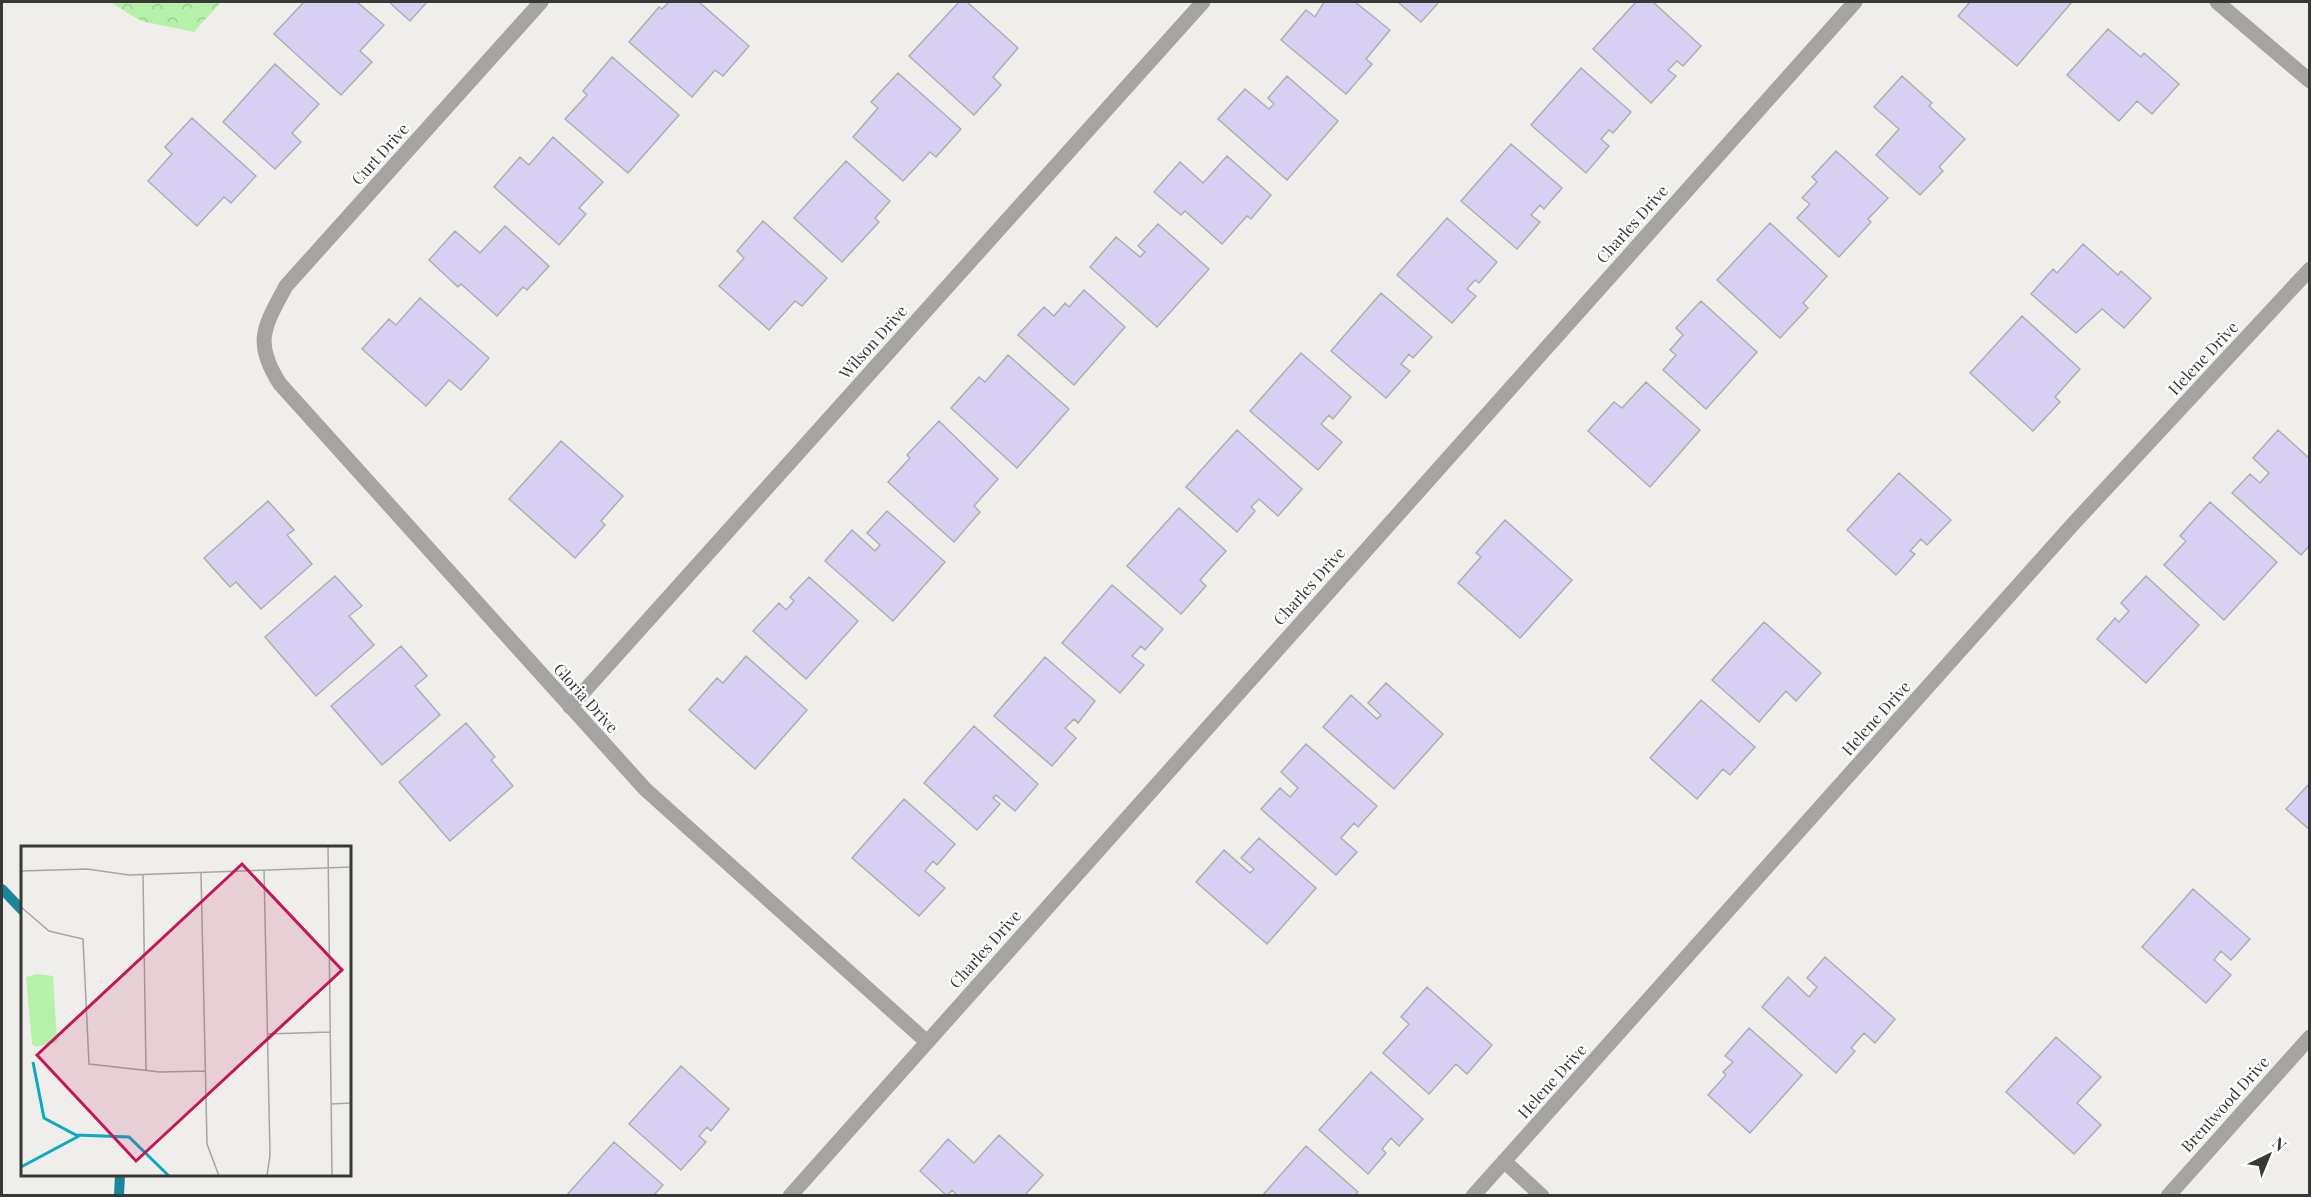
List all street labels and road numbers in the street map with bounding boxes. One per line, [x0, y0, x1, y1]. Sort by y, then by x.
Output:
street label: Curt Drive [346, 118, 413, 189]
street label: Charles Drive [1591, 180, 1672, 267]
street label: Wilson Drive [833, 300, 911, 384]
street label: Helene Drive [2163, 316, 2242, 399]
street label: Charles Drive [1268, 542, 1349, 629]
street label: Gloria Drive [549, 658, 623, 737]
street label: Helene Drive [1837, 676, 1915, 759]
street label: Charles Drive [944, 905, 1025, 992]
street label: Helene Drive [1513, 1039, 1591, 1122]
street label: Brentwood Drive [2176, 1051, 2273, 1156]

